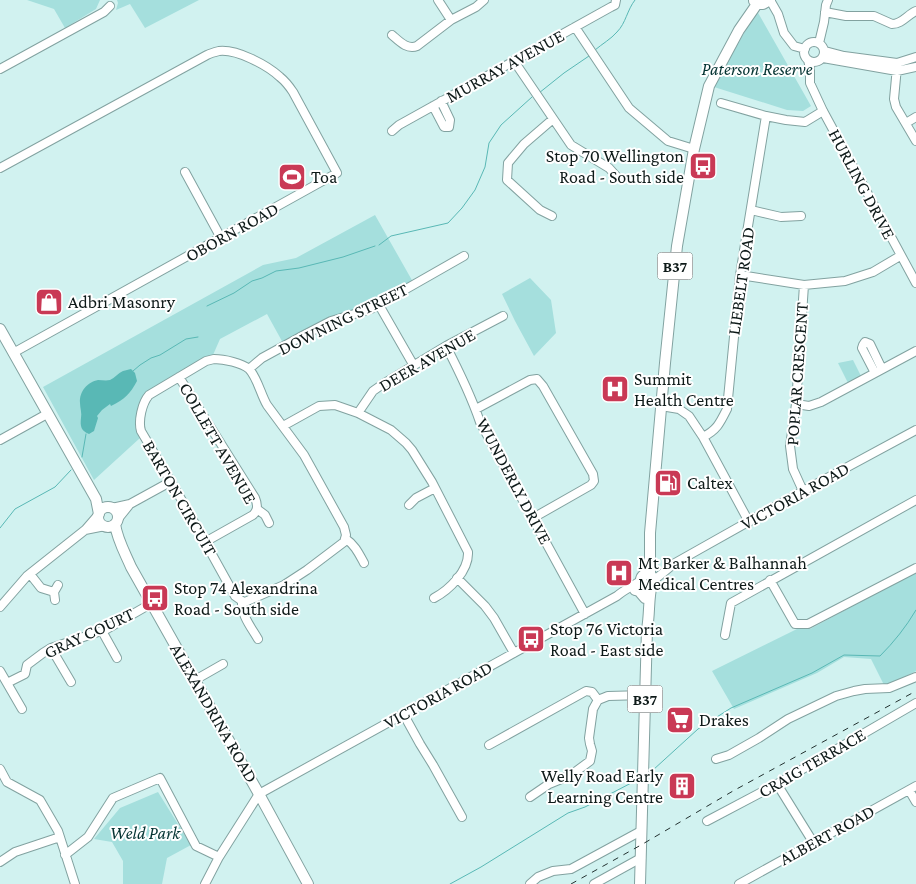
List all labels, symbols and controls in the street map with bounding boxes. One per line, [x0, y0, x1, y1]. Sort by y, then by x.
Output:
street label: MURRAY AVENUE [443, 25, 568, 107]
park label: Paterson Reserve [701, 59, 813, 79]
street label: HURLING DRIVE [825, 125, 900, 243]
place label: Stop 70 Wellington Road - South side [546, 146, 684, 187]
bus stop icon: Stop 70 Wellington Road - South side [688, 151, 718, 181]
sports icon: Toa [277, 162, 307, 192]
place label: Toa [311, 167, 337, 187]
street label: OBORN ROAD [182, 198, 282, 266]
street label: LIEBELT ROAD [724, 226, 758, 336]
road number: B37 [658, 252, 692, 280]
street label: DOWNING STREET [275, 279, 411, 359]
shop icon: Adbri Masonry [34, 287, 64, 317]
place label: Adbri Masonry [68, 292, 176, 312]
street label: POPLAR CRESCENT [782, 302, 812, 446]
street label: DEER AVENUE [375, 324, 479, 396]
place label: Summit Health Centre [634, 369, 734, 410]
hospital icon: Summit Health Centre [600, 374, 630, 404]
street label: COLLETT AVENUE [175, 379, 261, 507]
street label: WUNDERLY DRIVE [472, 414, 556, 548]
street label: BARTON CIRCUIT [139, 437, 221, 559]
street label: VICTORIA ROAD [737, 458, 853, 534]
fuel station icon: Caltex [653, 468, 683, 498]
place label: Caltex [687, 473, 733, 493]
place label: Mt Barker & Balhannah Medical Centres [638, 553, 807, 594]
hospital icon: Mt Barker & Balhannah Medical Centres [604, 558, 634, 588]
place label: Stop 74 Alexandrina Road - South side [174, 578, 318, 619]
bus stop icon: Stop 74 Alexandrina Road - South side [140, 583, 170, 613]
street label: GRAY COURT [41, 603, 137, 663]
place label: Stop 76 Victoria Road - East side [550, 619, 664, 660]
bus stop icon: Stop 76 Victoria Road - East side [516, 624, 546, 654]
street label: ALEXANDRINA ROAD [166, 640, 262, 786]
street label: VICTORIA ROAD [380, 657, 496, 733]
road number: B37 [628, 686, 662, 712]
supermarket icon: Drakes [665, 705, 695, 735]
place label: Drakes [699, 710, 749, 730]
street label: CRAIG TERRACE [755, 724, 869, 802]
place label: Welly Road Early Learning Centre [541, 766, 664, 807]
building icon: Welly Road Early Learning Centre [667, 771, 697, 801]
street label: ALBERT ROAD [776, 801, 878, 869]
park label: Weld Park [110, 823, 181, 843]

